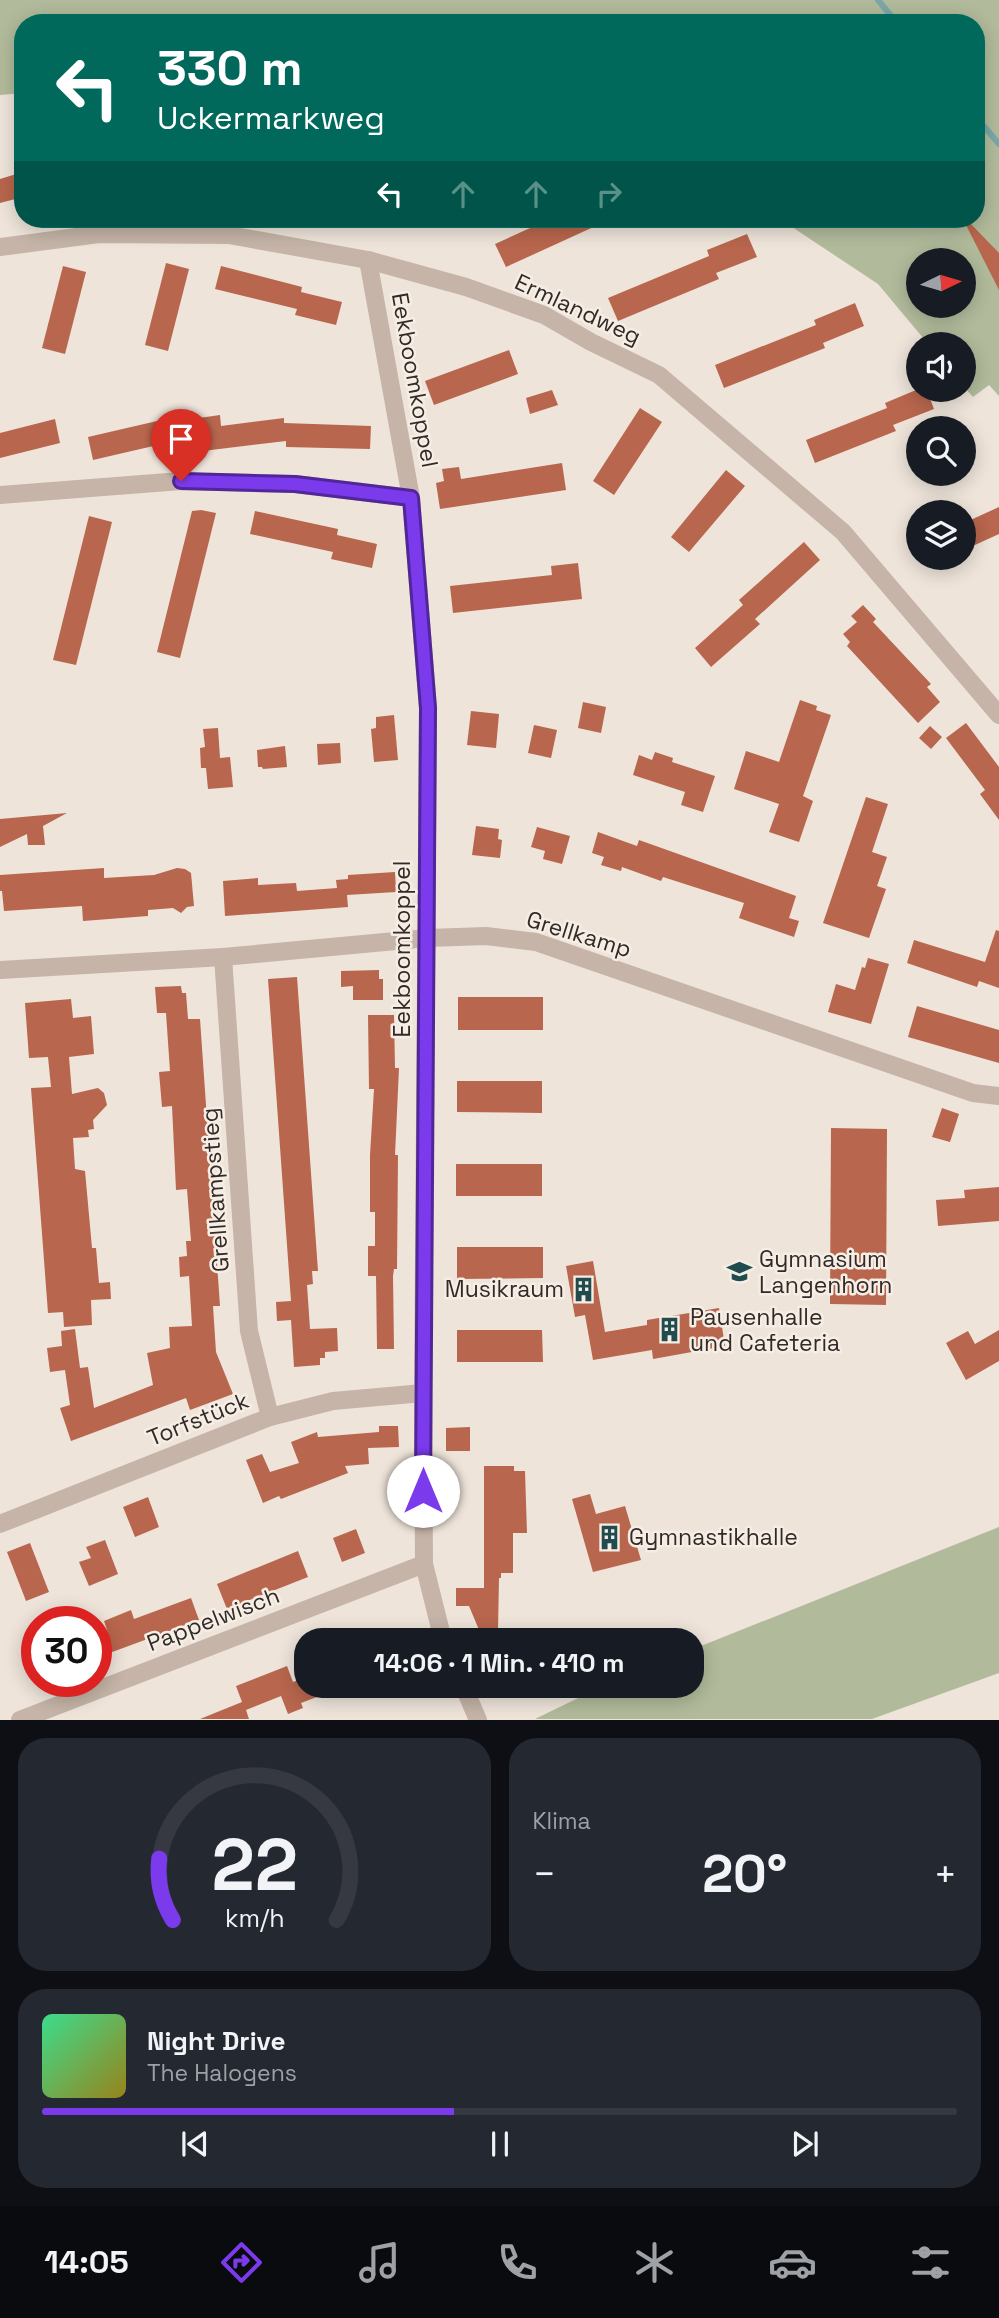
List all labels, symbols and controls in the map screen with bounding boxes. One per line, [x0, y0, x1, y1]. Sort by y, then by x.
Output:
text: 330 m [157, 37, 303, 99]
icon: left [42, 42, 133, 133]
text: Uckermarkweg [157, 98, 385, 138]
icon: left [371, 175, 409, 213]
icon: ahead [444, 175, 482, 213]
icon: ahead [517, 175, 555, 213]
icon: right [590, 175, 628, 213]
north arrow [906, 248, 976, 318]
map controls [906, 248, 976, 570]
street label: Ermlandweg [510, 267, 646, 351]
street label: Eekboomkoppel [385, 290, 445, 470]
button: sound [906, 332, 976, 402]
pin [151, 409, 211, 481]
button: search [906, 416, 976, 486]
icon: arrive [162, 420, 200, 458]
button: layers [906, 500, 976, 570]
street label: Eekboomkoppel [387, 861, 417, 1037]
street label: Grellkamp [523, 904, 635, 964]
street label: Grellkampstieg [194, 1107, 236, 1273]
place label: Gymnasium Langenhorn [759, 1244, 892, 1300]
school or university icon: Gymnasium Langenhorn [725, 1258, 753, 1286]
place label: Musikraum [445, 1274, 564, 1304]
building icon: Musikraum [570, 1275, 598, 1303]
place label: Pausenhalle und Cafeteria [690, 1302, 840, 1358]
building icon: Pausenhalle und Cafeteria [656, 1316, 684, 1344]
street label: Torfstück [143, 1385, 253, 1453]
position arrow [386, 1454, 460, 1528]
place label: Gymnastikhalle [629, 1522, 798, 1552]
building icon: Gymnastikhalle [595, 1523, 623, 1551]
street label: Pappelwisch [142, 1580, 284, 1658]
speed limit sign: 30 [21, 1606, 112, 1697]
text: 14:06 · 1 Min. · 410 m [374, 1646, 624, 1680]
text: Klima [533, 1806, 591, 1836]
text: 22 [211, 1819, 297, 1912]
text: 20° [702, 1841, 787, 1907]
text: − [533, 1850, 556, 1898]
text: + [933, 1850, 957, 1898]
text: km/h [224, 1902, 284, 1934]
text: Night Drive [147, 2024, 285, 2058]
text: The Halogens [147, 2058, 297, 2088]
icon: previous [176, 2125, 214, 2163]
icon: pause [481, 2125, 519, 2163]
icon: next [786, 2125, 824, 2163]
icon: directions [217, 2238, 266, 2287]
icon: music [355, 2238, 404, 2287]
icon: phone [493, 2238, 542, 2287]
icon: climate [630, 2238, 679, 2287]
icon: car [768, 2238, 817, 2287]
icon: filters [906, 2238, 955, 2287]
text: 14:05 [44, 2242, 129, 2282]

